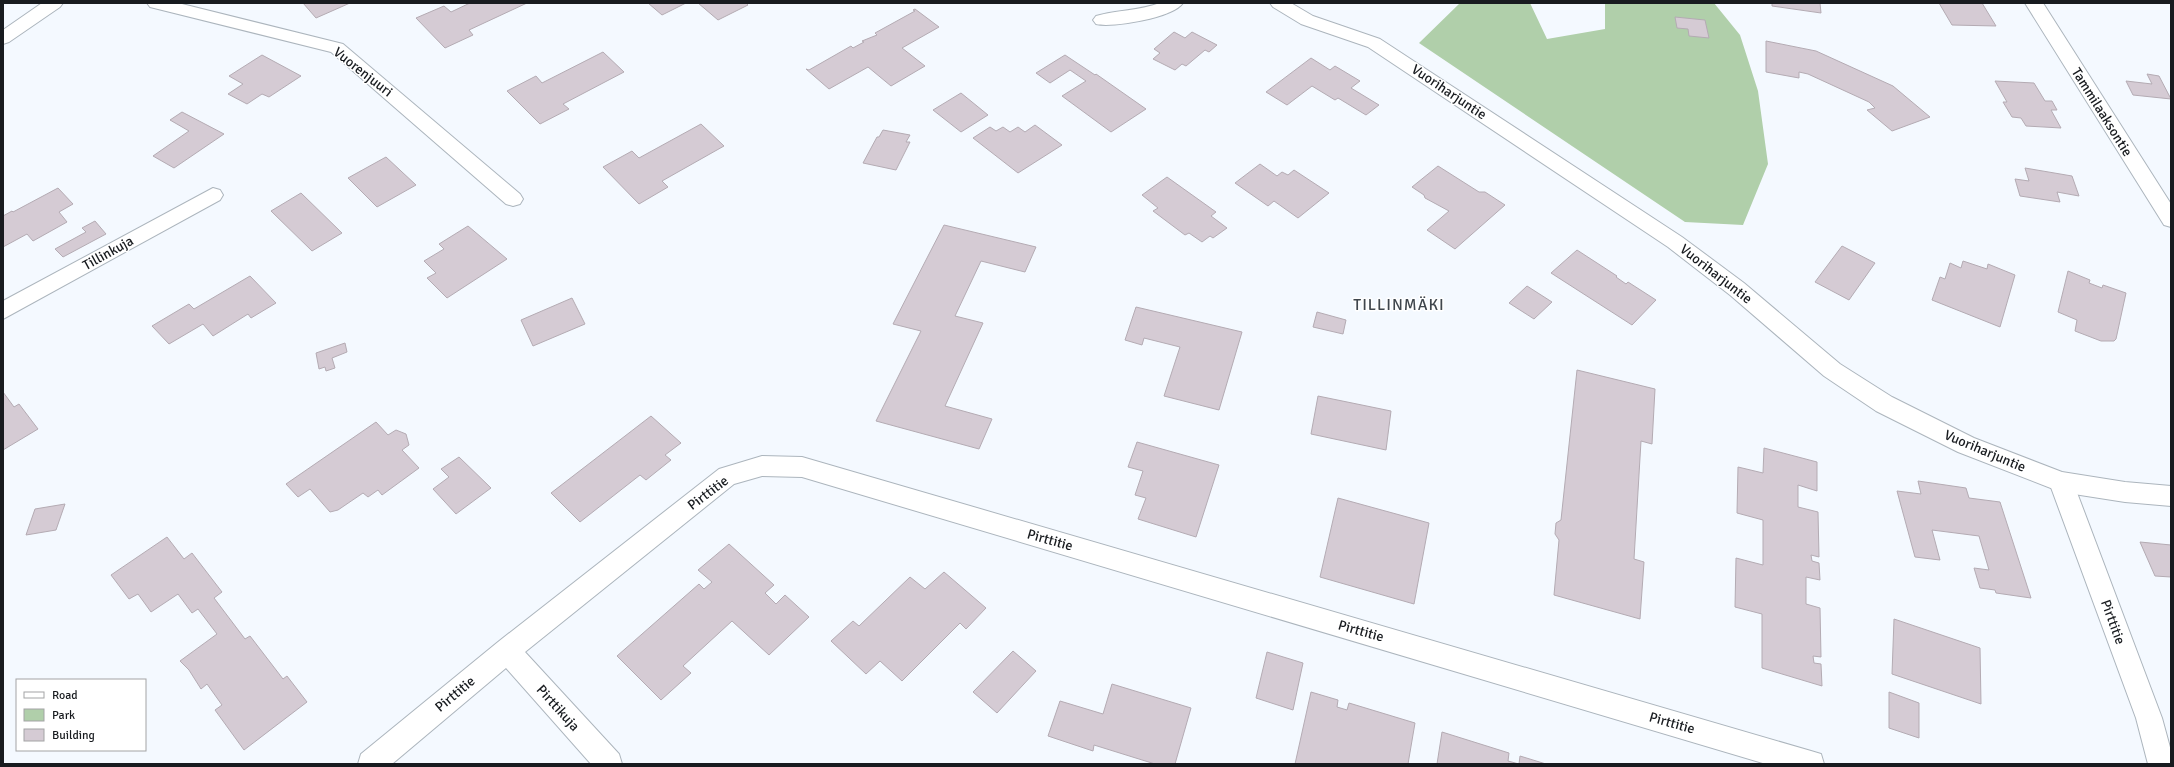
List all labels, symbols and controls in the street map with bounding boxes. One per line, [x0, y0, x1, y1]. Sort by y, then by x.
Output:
street label: Vuorenjuuri [330, 44, 396, 100]
street label: Vuoriharjuntie [1408, 61, 1490, 123]
street label: Tammilaaksontie [2068, 65, 2136, 159]
street label: Tillinkuja [80, 232, 136, 274]
street label: Vuoriharjuntie [1677, 241, 1755, 307]
district label: TILLINMÄKI [1353, 295, 1445, 315]
street label: Vuoriharjuntie [1942, 426, 2028, 476]
street label: Pirttitie [684, 472, 732, 514]
street label: Pirttitie [1025, 525, 1075, 555]
street label: Pirttitie [2097, 597, 2129, 647]
street label: Pirttitie [1336, 616, 1386, 646]
street label: Pirttitie [432, 673, 478, 715]
legend [16, 679, 146, 751]
street label: Pirttikuja [533, 681, 583, 735]
text: Road [52, 688, 78, 703]
text: Park [52, 708, 75, 723]
street label: Pirttitie [1647, 708, 1697, 738]
text: Building [52, 728, 95, 743]

